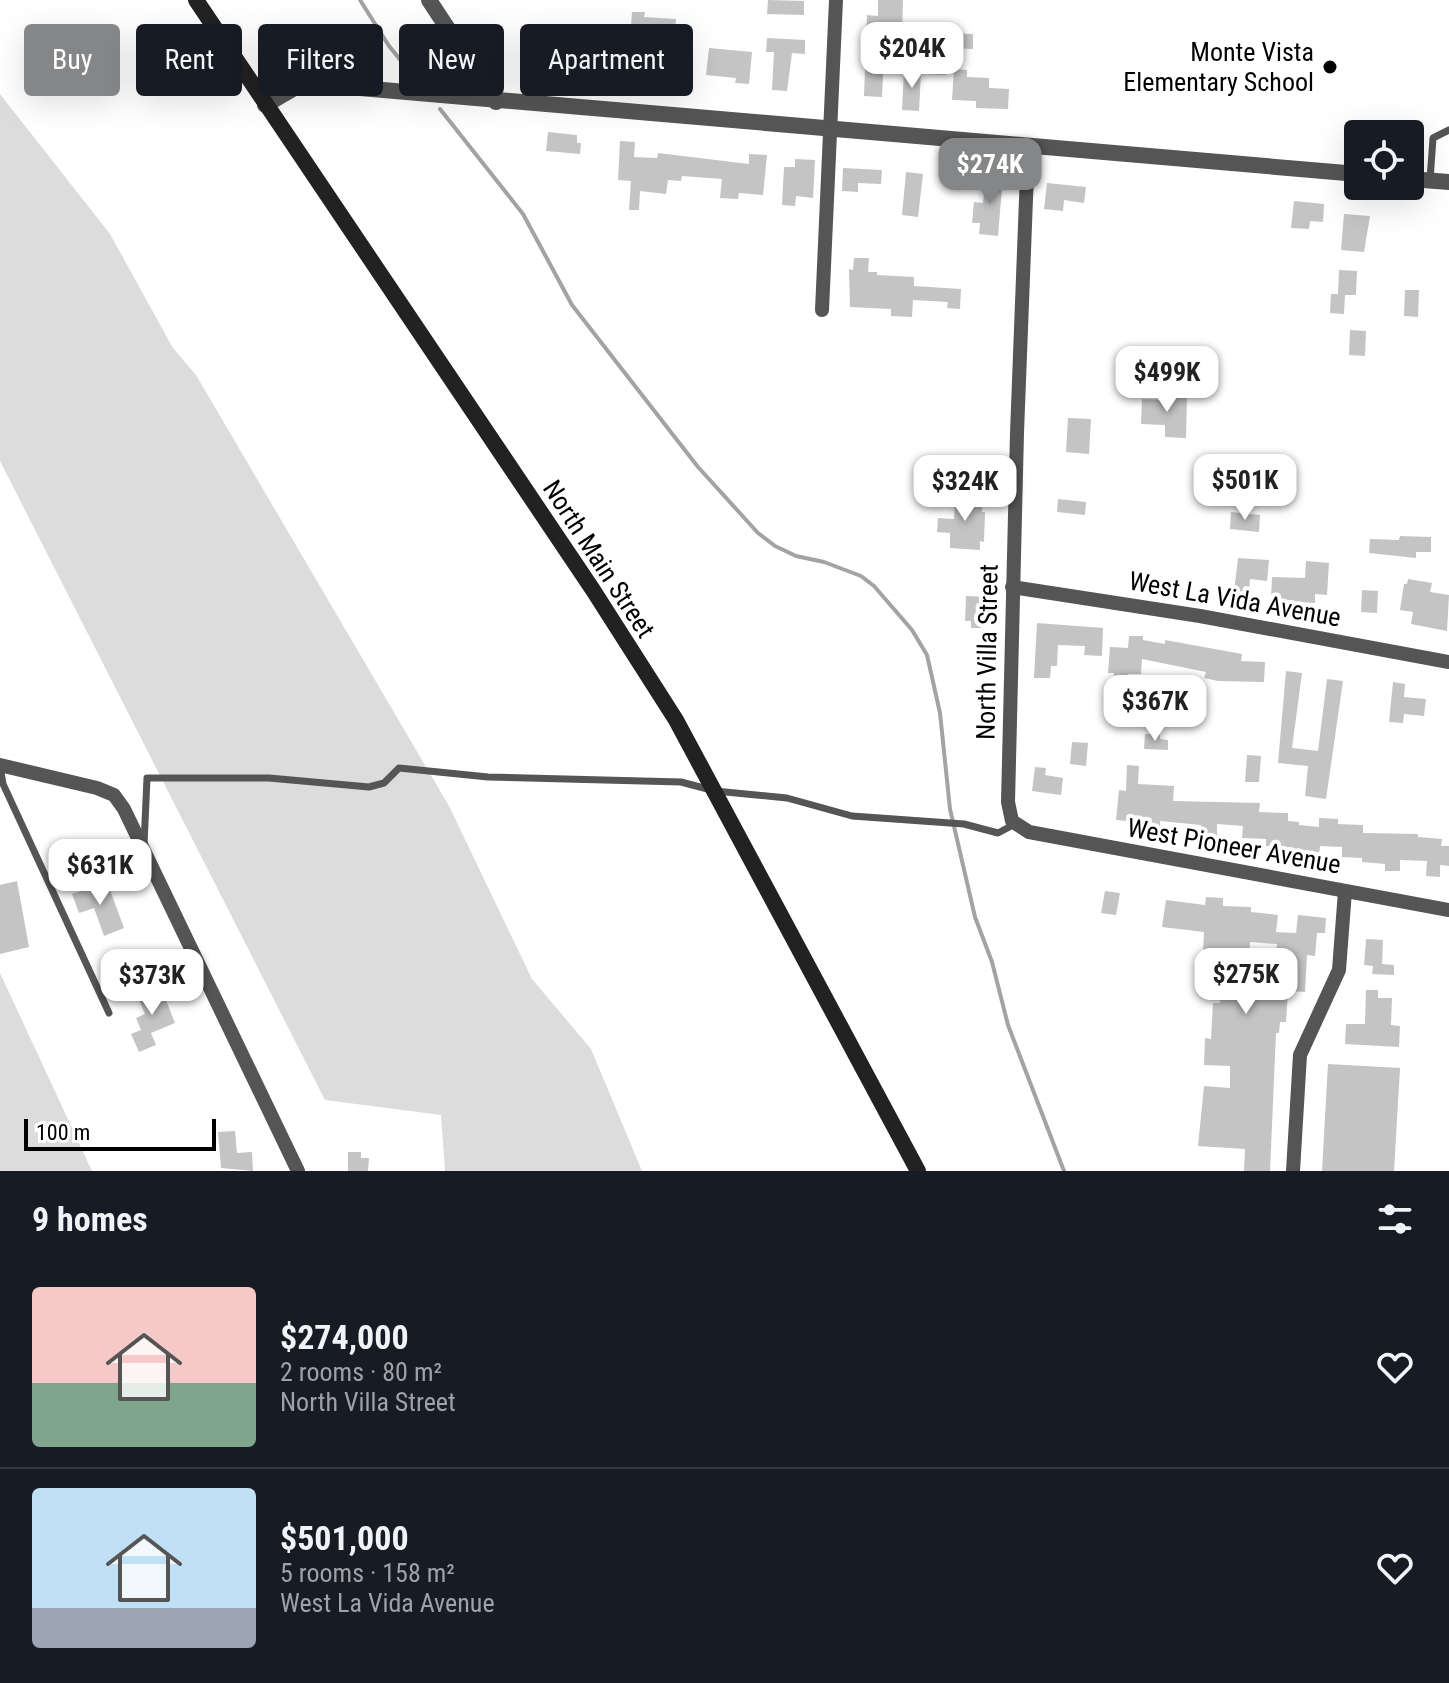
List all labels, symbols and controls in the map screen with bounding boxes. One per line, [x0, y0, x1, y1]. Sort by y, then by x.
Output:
pin: $204K [856, 22, 968, 90]
chip: Buy [24, 24, 120, 96]
chip: Rent [136, 24, 242, 96]
chip: Filters [258, 24, 383, 96]
chip: New [399, 24, 504, 96]
chip: Apartment [520, 24, 693, 96]
text: $204K [879, 33, 945, 63]
place label: Monte Vista Elementary School [1123, 37, 1314, 97]
marker: Monte Vista Elementary School [1321, 58, 1339, 76]
map controls [1344, 120, 1424, 200]
button: locate [1344, 120, 1424, 200]
pin: $274K [934, 138, 1046, 206]
text: $274K [957, 149, 1023, 179]
pin: $499K [1111, 346, 1223, 414]
text: $499K [1134, 357, 1200, 387]
pin: $501K [1189, 454, 1301, 522]
pin: $324K [909, 455, 1021, 523]
text: $501K [1212, 465, 1278, 495]
text: $324K [932, 466, 998, 496]
street label: North Main Street [537, 475, 661, 643]
street label: North Villa Street [970, 564, 1004, 740]
street label: West La Vida Avenue [1127, 566, 1343, 632]
pin: $367K [1099, 675, 1211, 743]
text: $367K [1122, 686, 1188, 716]
street label: West Pioneer Avenue [1125, 812, 1343, 880]
pin: $631K [44, 839, 156, 907]
text: $631K [67, 850, 133, 880]
pin: $275K [1190, 948, 1302, 1016]
pin: $373K [96, 949, 208, 1017]
text: $275K [1213, 959, 1279, 989]
text: $373K [119, 960, 185, 990]
scale bar [24, 1115, 216, 1151]
text: 100 m [36, 1120, 90, 1145]
icon: filters [1373, 1197, 1417, 1241]
text: 9 homes [32, 1199, 148, 1239]
text: $274,000 [280, 1317, 409, 1357]
icon: home [96, 1319, 192, 1415]
icon: heart [1373, 1345, 1417, 1389]
text: 2 rooms · 80 m² [280, 1357, 442, 1387]
text: North Villa Street [280, 1387, 456, 1417]
text: $501,000 [280, 1518, 409, 1558]
icon: home [96, 1520, 192, 1616]
icon: heart [1373, 1546, 1417, 1590]
text: 5 rooms · 158 m² [280, 1558, 455, 1588]
text: West La Vida Avenue [280, 1588, 495, 1618]

